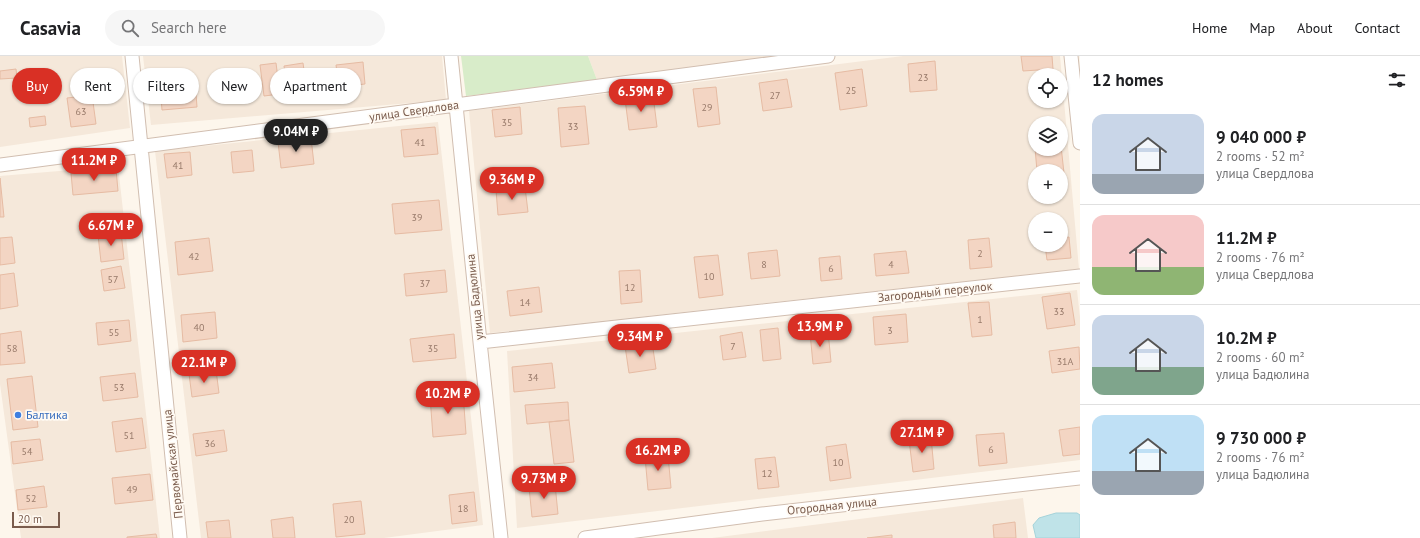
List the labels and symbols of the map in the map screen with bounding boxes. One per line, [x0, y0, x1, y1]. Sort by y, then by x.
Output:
house number: 23 [918, 71, 928, 84]
pin: 6.59M ₽ [604, 79, 678, 113]
house number: 25 [846, 84, 856, 97]
house number: 27 [770, 89, 780, 102]
street label: улица Свердлова [368, 97, 460, 124]
house number: 29 [702, 101, 712, 114]
house number: 63 [76, 105, 86, 118]
house number: 35 [502, 116, 512, 129]
pin: 9.04M ₽ [259, 119, 333, 153]
house number: 33 [568, 120, 578, 133]
house number: 41 [415, 136, 425, 149]
pin: 11.2M ₽ [57, 148, 131, 182]
house number: 41 [173, 159, 183, 172]
pin: 9.36M ₽ [475, 167, 549, 201]
house number: 39 [412, 211, 422, 224]
pin: 6.67M ₽ [74, 213, 148, 247]
house number: 2 [977, 247, 983, 260]
house number: 42 [189, 250, 199, 263]
street label: улица Бадюлина [463, 253, 486, 341]
house number: 8 [761, 258, 767, 271]
house number: 4 [888, 258, 894, 271]
house number: 6 [828, 262, 834, 275]
house number: 10 [704, 270, 715, 283]
house number: 57 [108, 273, 118, 286]
house number: 37 [420, 277, 430, 290]
street label: Загородный переулок [877, 278, 993, 305]
house number: 12 [625, 281, 635, 294]
house number: 14 [520, 296, 531, 309]
house number: 33 [1054, 305, 1064, 318]
house number: 1 [977, 313, 983, 326]
pin: 13.9M ₽ [783, 314, 857, 348]
house number: 40 [194, 321, 205, 334]
pin: 9.34M ₽ [603, 324, 677, 358]
house number: 3 [887, 324, 893, 337]
house number: 55 [109, 326, 119, 339]
house number: 7 [730, 340, 736, 353]
house number: 58 [7, 342, 17, 355]
house number: 35 [428, 342, 438, 355]
pin: 22.1M ₽ [167, 350, 241, 384]
house number: 31А [1057, 355, 1074, 368]
house number: 34 [528, 371, 539, 384]
house number: 53 [114, 381, 124, 394]
pin: 10.2M ₽ [411, 381, 485, 415]
place label: Балтика [26, 407, 68, 422]
street label: Первомайская улица [159, 409, 186, 519]
marker: Балтика [13, 410, 23, 420]
pin: 27.1M ₽ [885, 420, 959, 454]
house number: 51 [124, 429, 134, 442]
house number: 36 [205, 437, 215, 450]
pin: 16.2M ₽ [621, 438, 695, 472]
house number: 6 [988, 443, 994, 456]
house number: 54 [22, 445, 33, 458]
house number: 10 [833, 456, 844, 469]
pin: 9.73M ₽ [507, 466, 581, 500]
house number: 12 [762, 467, 772, 480]
house number: 49 [127, 483, 137, 496]
house number: 52 [26, 492, 36, 505]
street label: Огородная улица [786, 493, 878, 518]
house number: 18 [458, 502, 468, 515]
scale bar [12, 510, 60, 529]
house number: 20 [344, 513, 355, 526]

